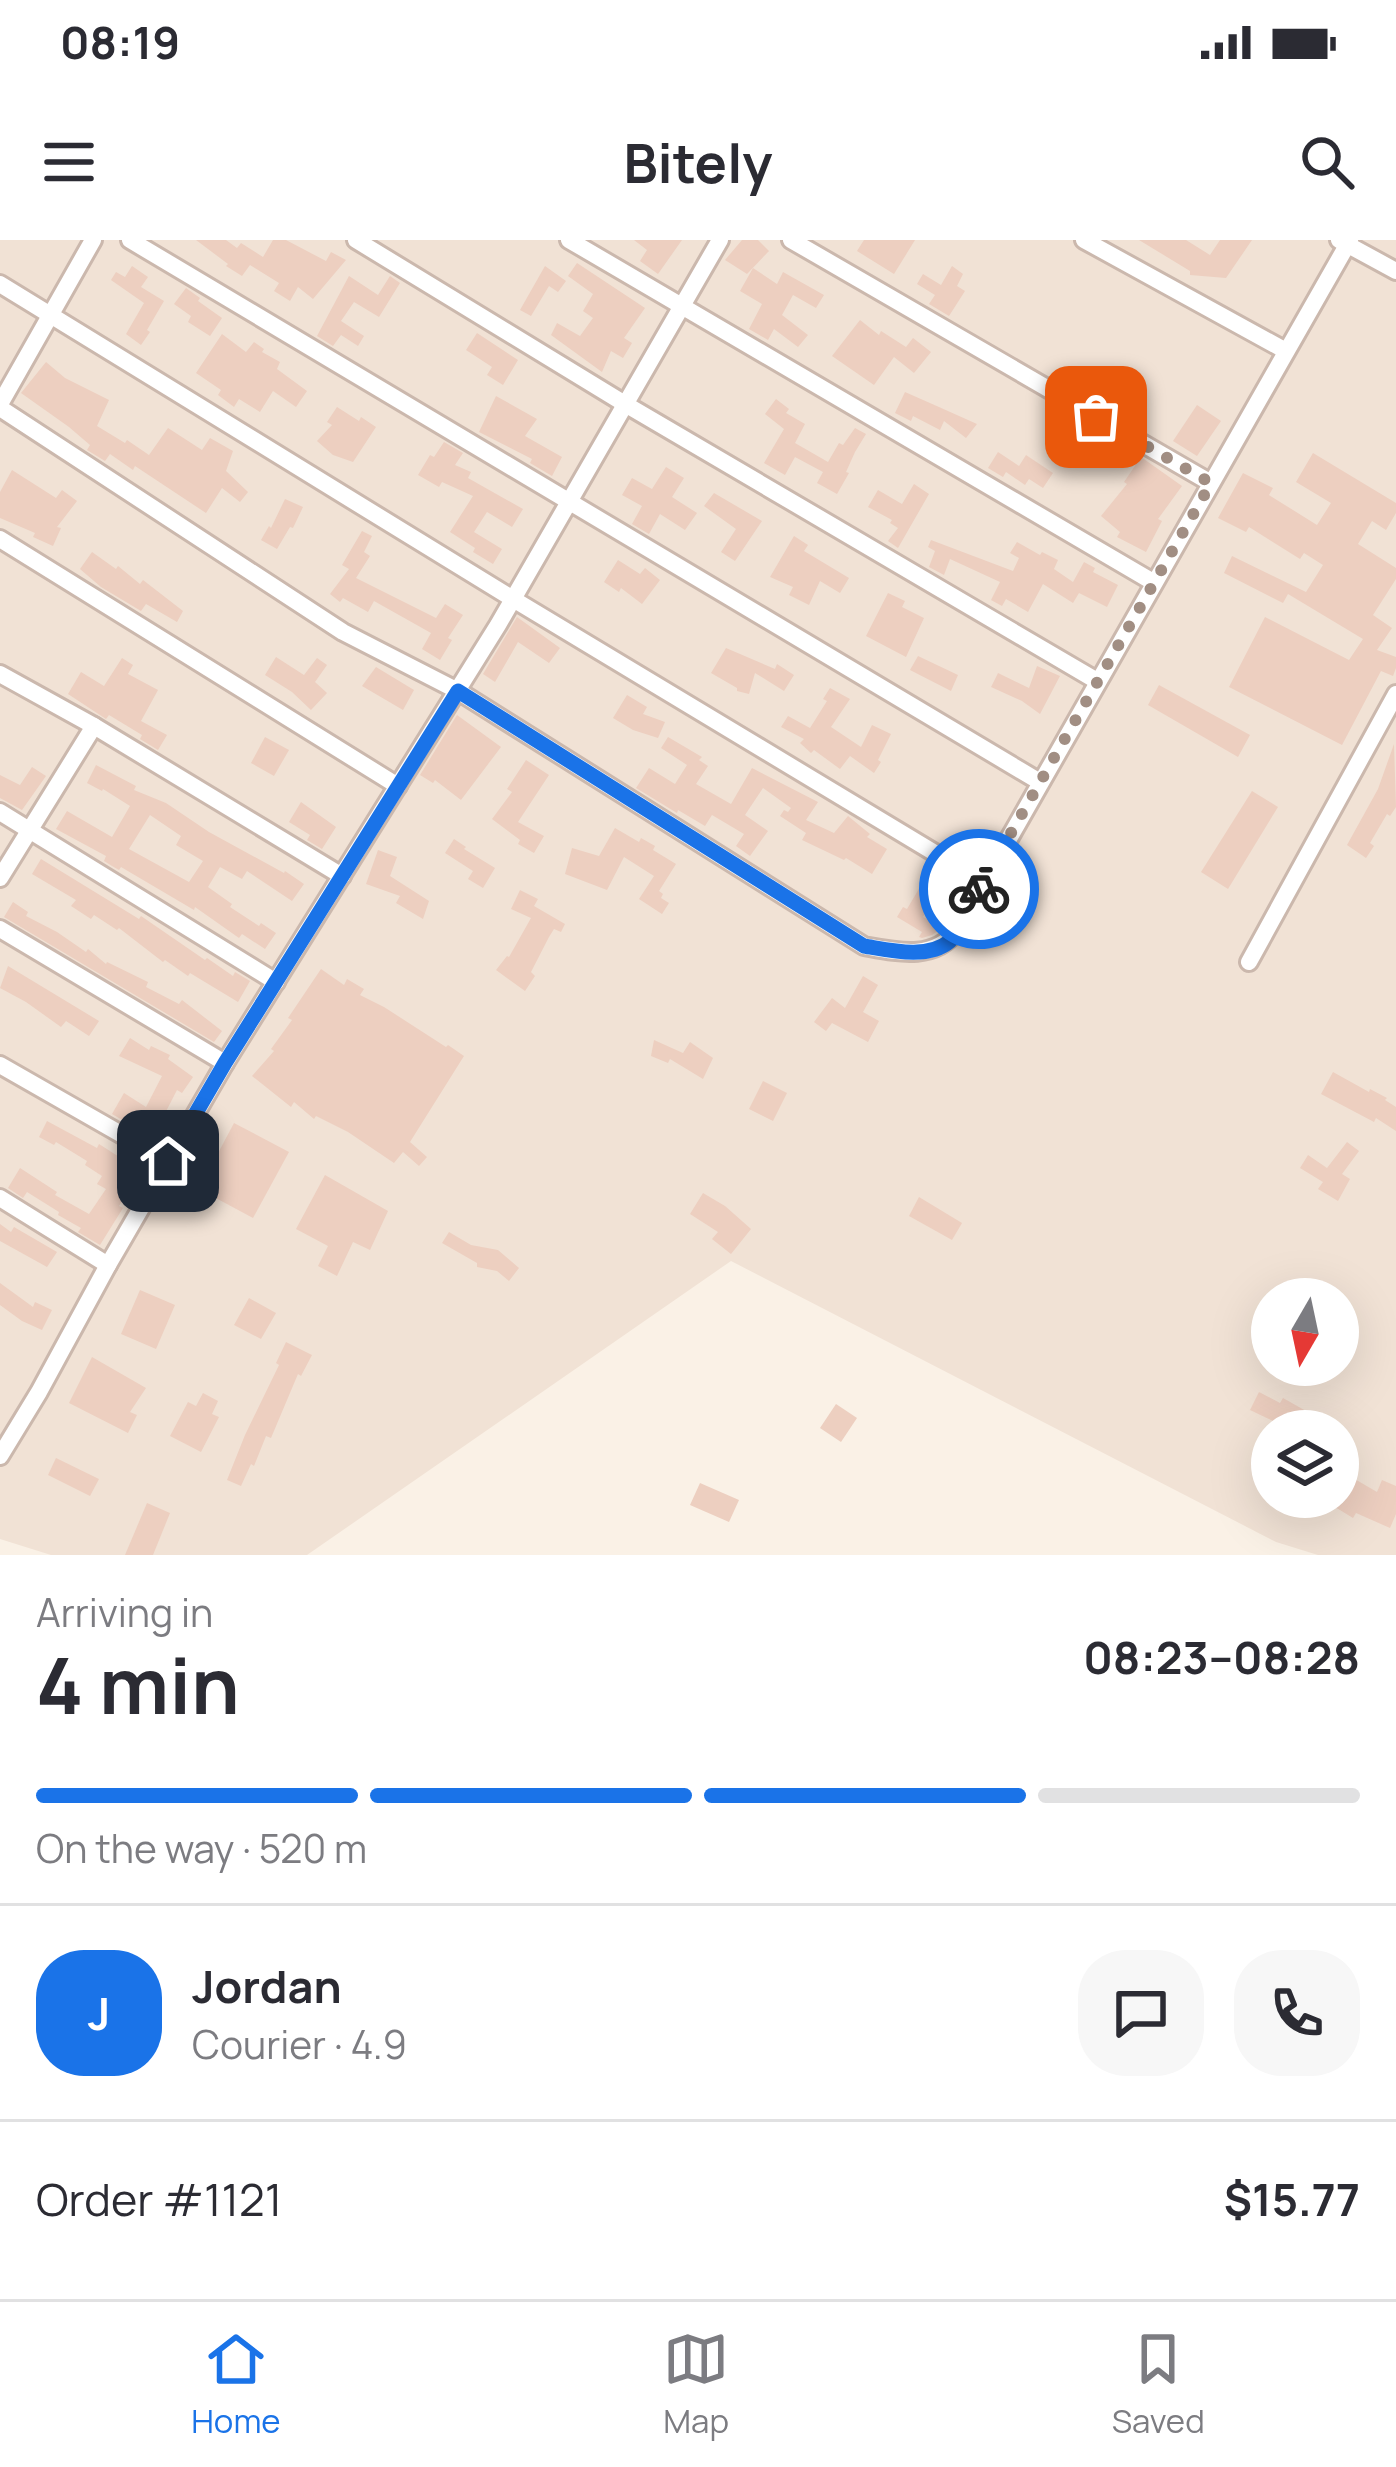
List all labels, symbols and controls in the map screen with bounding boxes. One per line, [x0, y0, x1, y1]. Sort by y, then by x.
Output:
text: 08:19 [60, 11, 180, 73]
text: Bitely [624, 125, 773, 199]
icon: menu [36, 129, 102, 195]
icon: search [1294, 129, 1360, 195]
pin [1045, 366, 1147, 468]
icon: bag [1063, 384, 1129, 450]
courier [919, 829, 1039, 949]
icon: bike [946, 856, 1012, 922]
pin [117, 1110, 219, 1212]
icon: home [135, 1128, 201, 1194]
north arrow [1251, 1278, 1359, 1386]
map controls [1251, 1278, 1359, 1518]
button: layers [1251, 1410, 1359, 1518]
text: Arriving in [36, 1585, 213, 1639]
text: 08:23–08:28 [1083, 1626, 1360, 1688]
text: 4 min [36, 1631, 240, 1737]
text: On the way · 520 m [36, 1821, 367, 1875]
button: chat [1078, 1950, 1204, 2076]
button: phone [1234, 1950, 1360, 2076]
text: Jordan [192, 1955, 342, 2017]
text: J [88, 1982, 110, 2044]
text: Courier · 4.9 [192, 2017, 407, 2071]
text: Order #1121 [36, 2168, 282, 2230]
text: $15.77 [1224, 2168, 1360, 2230]
tab: Home [191, 2326, 281, 2443]
tab: Map [663, 2326, 729, 2443]
tab: Saved [1112, 2326, 1205, 2443]

